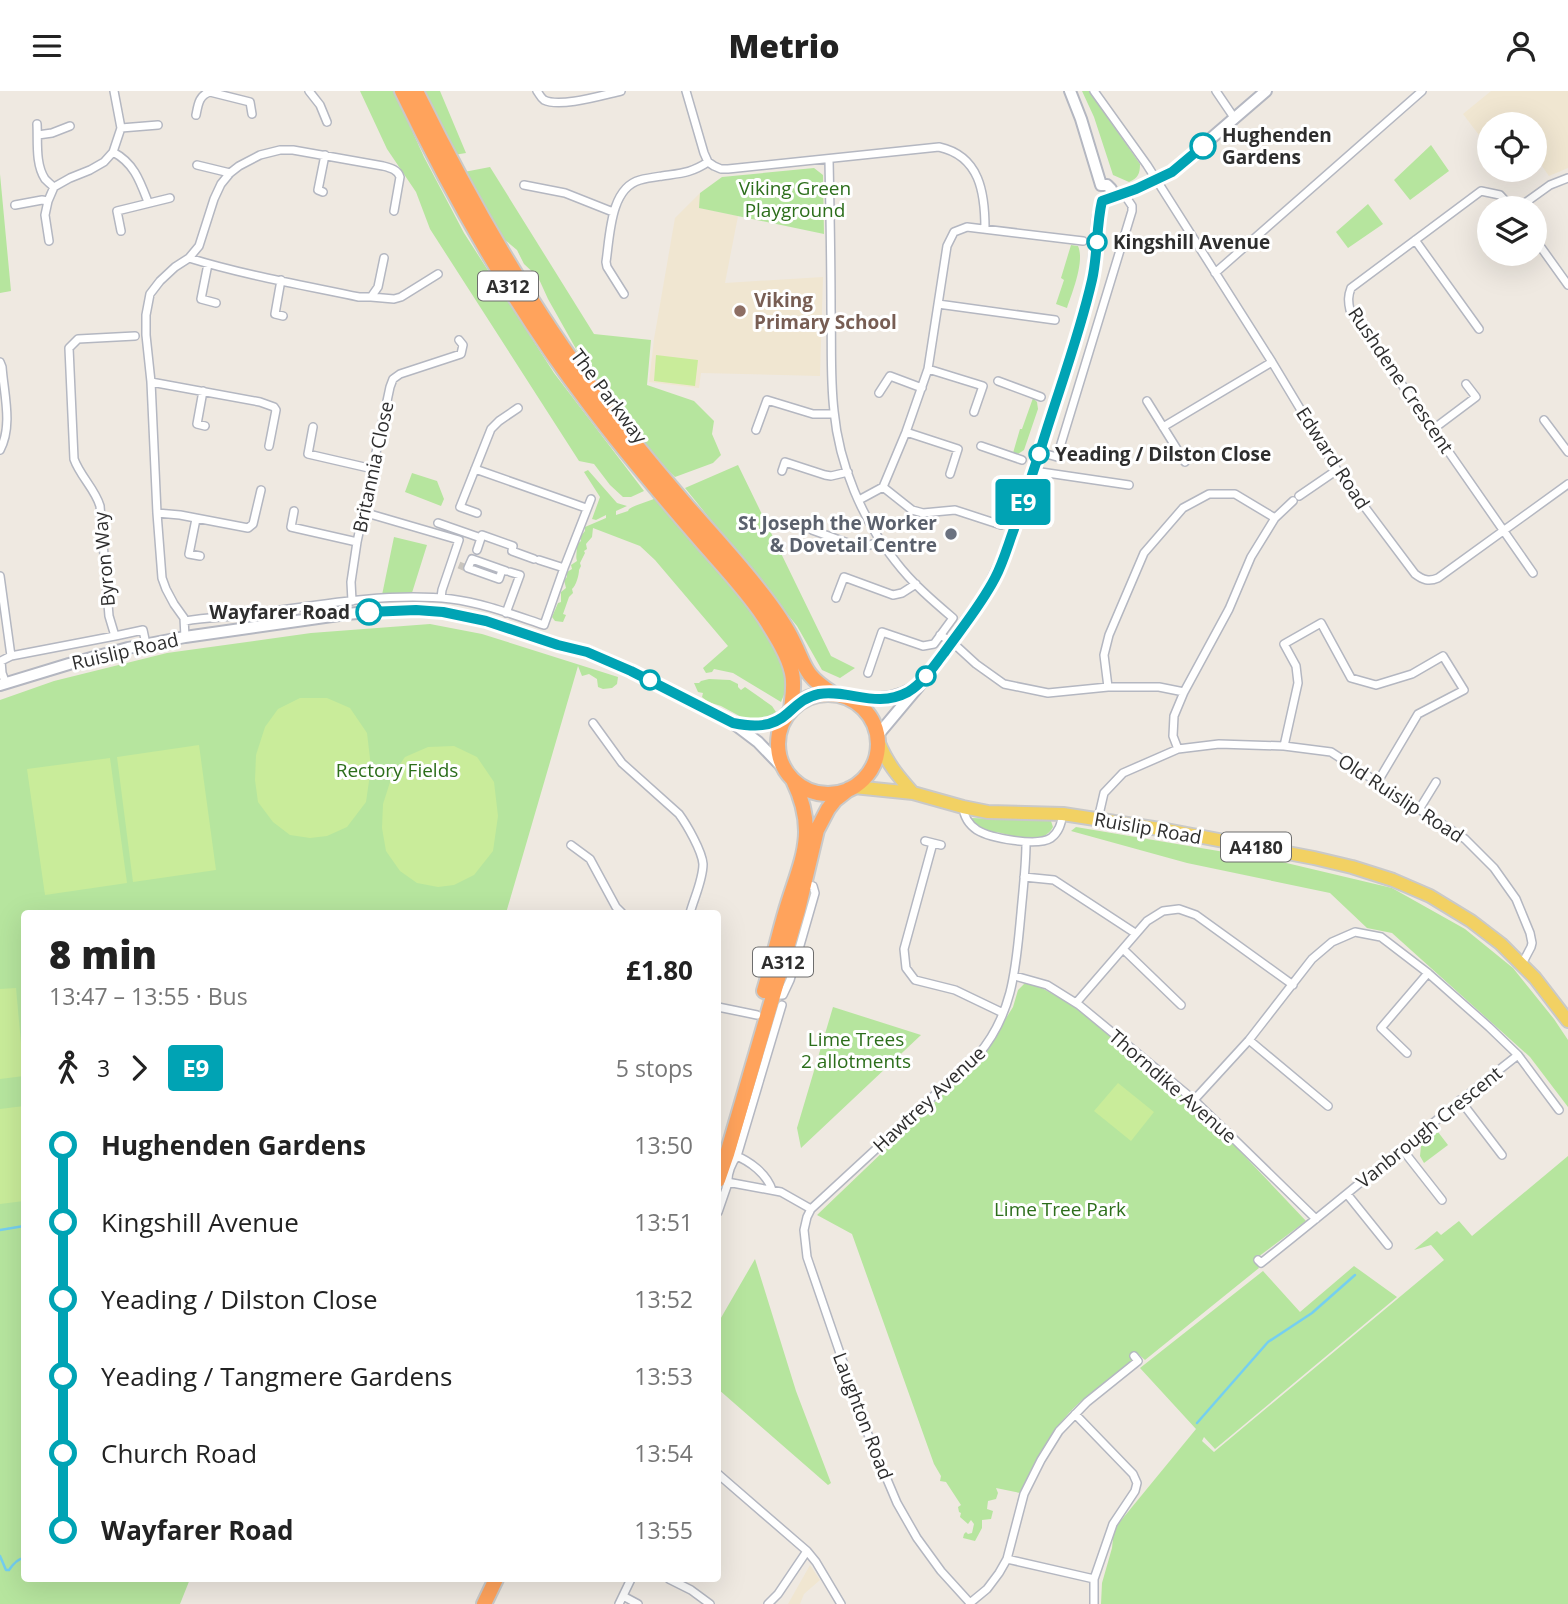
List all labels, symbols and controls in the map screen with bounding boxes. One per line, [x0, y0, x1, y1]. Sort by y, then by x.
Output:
text: Metrio [728, 24, 840, 67]
icon: menu [28, 27, 66, 65]
icon: person [1502, 27, 1540, 65]
map controls [1477, 112, 1547, 266]
button: locate [1477, 112, 1547, 182]
place label: Hughenden Gardens [1222, 122, 1332, 170]
marker: Hughenden Gardens [1190, 133, 1216, 159]
park label: Viking Green Playground [739, 175, 851, 223]
button: layers [1477, 196, 1547, 266]
place label: Kingshill Avenue [1113, 229, 1270, 255]
marker: Kingshill Avenue [1087, 232, 1107, 252]
road number: A312 [478, 271, 538, 301]
place label: Viking Primary School [754, 287, 897, 335]
street label: Rushdene Crescent [1342, 302, 1460, 458]
marker: Viking Primary School [732, 303, 748, 319]
street label: The Parkway [565, 343, 653, 449]
street label: Britannia Close [346, 399, 400, 535]
street label: Edward Road [1290, 402, 1376, 514]
place label: Yeading / Dilston Close [1055, 441, 1271, 467]
marker: Yeading / Dilston Close [1029, 444, 1049, 464]
line badge: E9 [992, 479, 1054, 525]
text: E9 [1009, 485, 1037, 518]
street label: Byron Way [87, 510, 121, 608]
place label: St Joseph the Worker & Dovetail Centre [738, 510, 937, 558]
marker: St Joseph the Worker & Dovetail Centre [943, 526, 959, 542]
place label: Wayfarer Road [209, 599, 350, 625]
marker: Wayfarer Road [356, 599, 382, 625]
street label: Ruislip Road [69, 626, 181, 676]
unlabelled marker [916, 666, 936, 686]
unlabelled marker [640, 670, 660, 690]
street label: Old Ruislip Road [1333, 748, 1469, 848]
park label: Rectory Fields [336, 757, 458, 783]
street label: Ruislip Road [1092, 806, 1204, 850]
road number: A4180 [1221, 833, 1291, 861]
text: 8 min [49, 928, 157, 980]
road number: A312 [753, 947, 813, 977]
text: £1.80 [626, 952, 693, 988]
text: 13:47 – 13:55 · Bus [49, 980, 248, 1012]
street label: Thorndike Avenue [1104, 1023, 1242, 1149]
park label: Lime Trees 2 allotments [801, 1026, 911, 1074]
street label: Hawtrey Avenue [867, 1040, 991, 1158]
icon: walk [49, 1049, 87, 1087]
icon: forward [120, 1049, 158, 1087]
text: E9 [182, 1051, 209, 1084]
text: 3 [97, 1052, 110, 1084]
text: 5 stops [616, 1052, 693, 1084]
street label: Vanbrough Crescent [1351, 1060, 1508, 1194]
text: Hughenden Gardens [101, 1127, 366, 1163]
text: 13:50 [634, 1129, 693, 1161]
park label: Lime Tree Park [994, 1196, 1126, 1222]
text: Kingshill Avenue [101, 1204, 299, 1240]
text: 13:51 [634, 1206, 693, 1238]
text: Yeading / Dilston Close [101, 1281, 378, 1317]
text: 13:52 [634, 1283, 693, 1315]
street label: Laughton Road [827, 1349, 899, 1483]
text: Yeading / Tangmere Gardens [101, 1358, 452, 1394]
text: 13:53 [634, 1360, 693, 1392]
text: Church Road [101, 1435, 257, 1471]
text: 13:54 [634, 1437, 693, 1469]
text: Wayfarer Road [101, 1512, 294, 1548]
text: 13:55 [634, 1514, 693, 1546]

